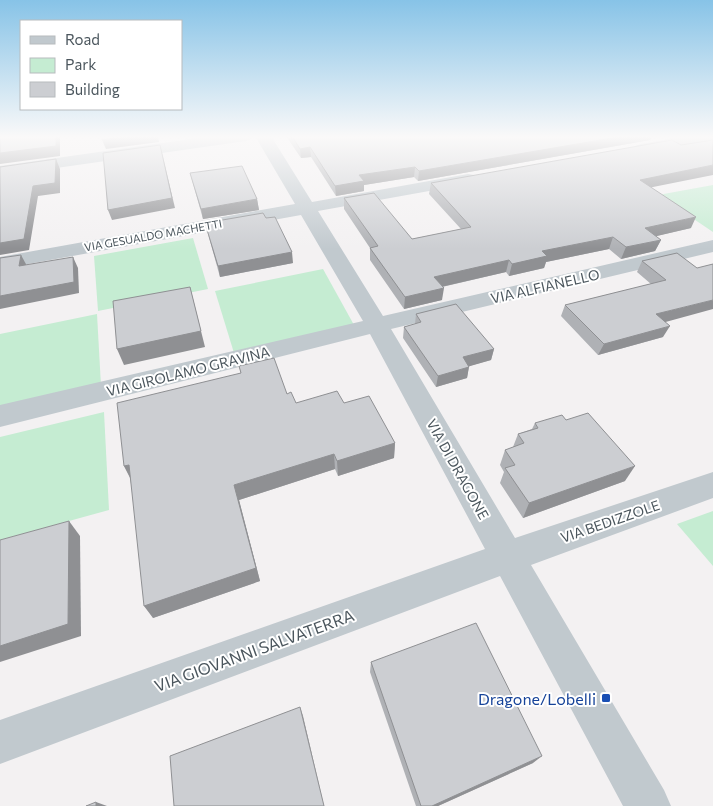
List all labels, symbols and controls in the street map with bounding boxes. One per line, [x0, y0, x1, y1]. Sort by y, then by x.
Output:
legend [20, 20, 182, 110]
text: Road [65, 30, 100, 48]
text: Park [65, 55, 96, 73]
text: Building [65, 80, 120, 98]
street label: VIA GESUALDO MACHETTI [83, 216, 223, 254]
street label: VIA ALFIANELLO [489, 265, 601, 307]
street label: VIA GIROLAMO GRAVINA [105, 342, 272, 400]
street label: VIA DI DRAGONE [423, 416, 493, 522]
street label: VIA BEDIZZOLE [558, 496, 662, 546]
street label: VIA GIOVANNI SALVATERRA [152, 605, 356, 695]
place label: Dragone/Lobelli [478, 689, 596, 708]
marker: Dragone/Lobelli [600, 692, 612, 704]

